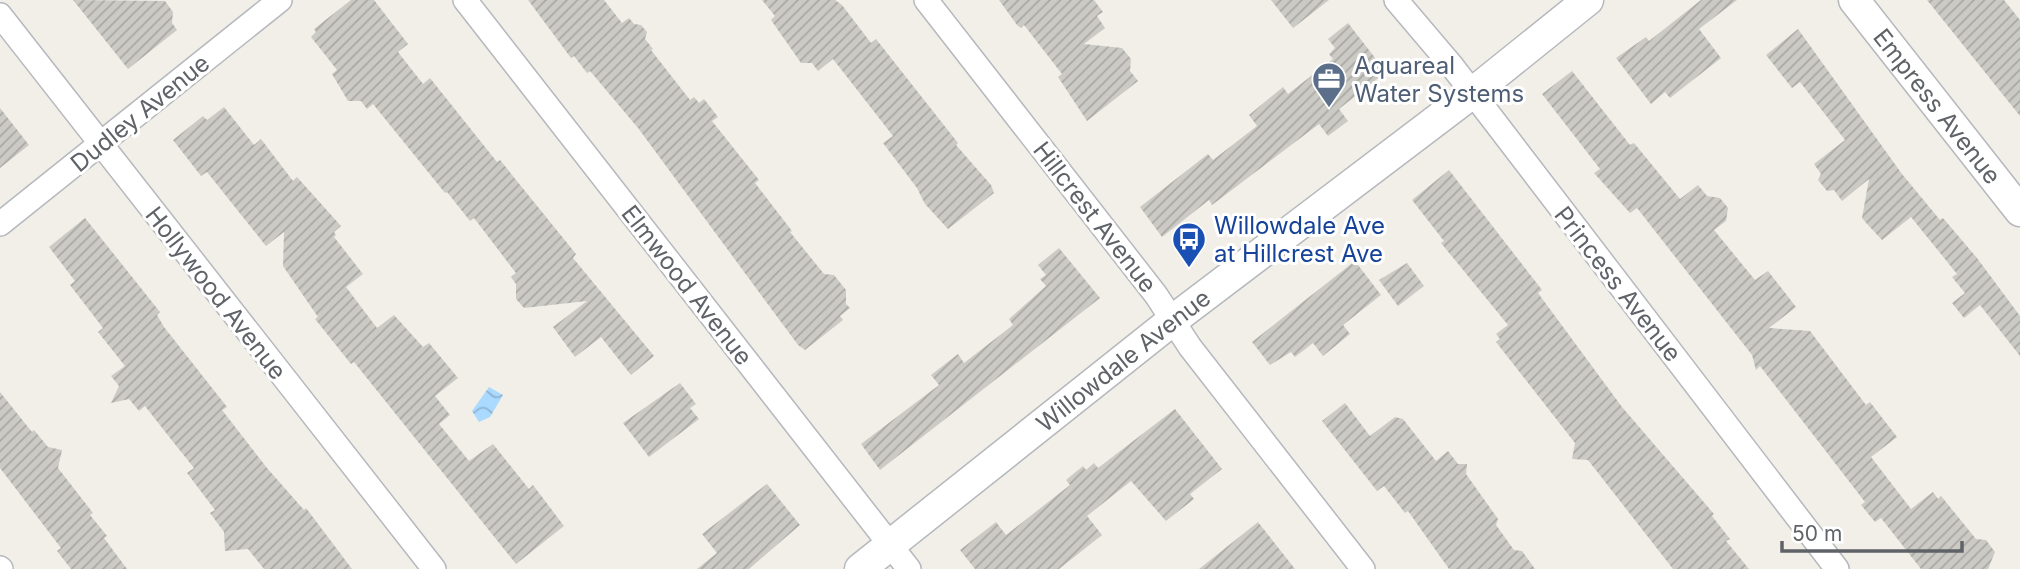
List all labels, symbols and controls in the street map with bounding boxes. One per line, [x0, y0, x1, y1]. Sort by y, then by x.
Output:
street label: Empress Avenue [1868, 23, 2007, 189]
street label: Dudley Avenue [65, 48, 215, 178]
place label: Aquareal Water Systems [1354, 51, 1524, 108]
office icon: Aquareal Water Systems [1310, 60, 1348, 109]
street label: Hillcrest Avenue [1027, 136, 1163, 298]
street label: Elmwood Avenue [616, 199, 758, 371]
street label: Hollywood Avenue [140, 201, 292, 385]
street label: Princess Avenue [1548, 201, 1688, 367]
place label: Willowdale Ave at Hillcrest Ave [1214, 211, 1385, 268]
bus stop icon: Willowdale Ave at Hillcrest Ave [1170, 220, 1208, 269]
street label: Willowdale Avenue [1030, 283, 1216, 438]
scale bar [1782, 510, 1962, 554]
text: 50 m [1792, 521, 1842, 546]

